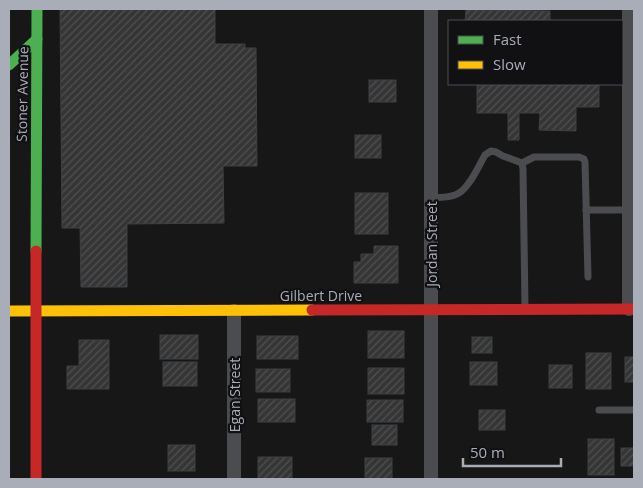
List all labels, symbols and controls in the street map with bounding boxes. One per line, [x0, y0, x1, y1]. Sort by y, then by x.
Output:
legend [448, 20, 623, 85]
text: Fast [493, 29, 522, 49]
street label: Stoner Avenue [12, 46, 32, 142]
text: Slow [493, 54, 526, 74]
street label: Jordan Street [422, 201, 441, 289]
street label: Gilbert Drive [280, 286, 362, 305]
street label: Egan Street [225, 358, 244, 432]
scale bar [463, 436, 560, 468]
text: 50 m [470, 442, 505, 462]

